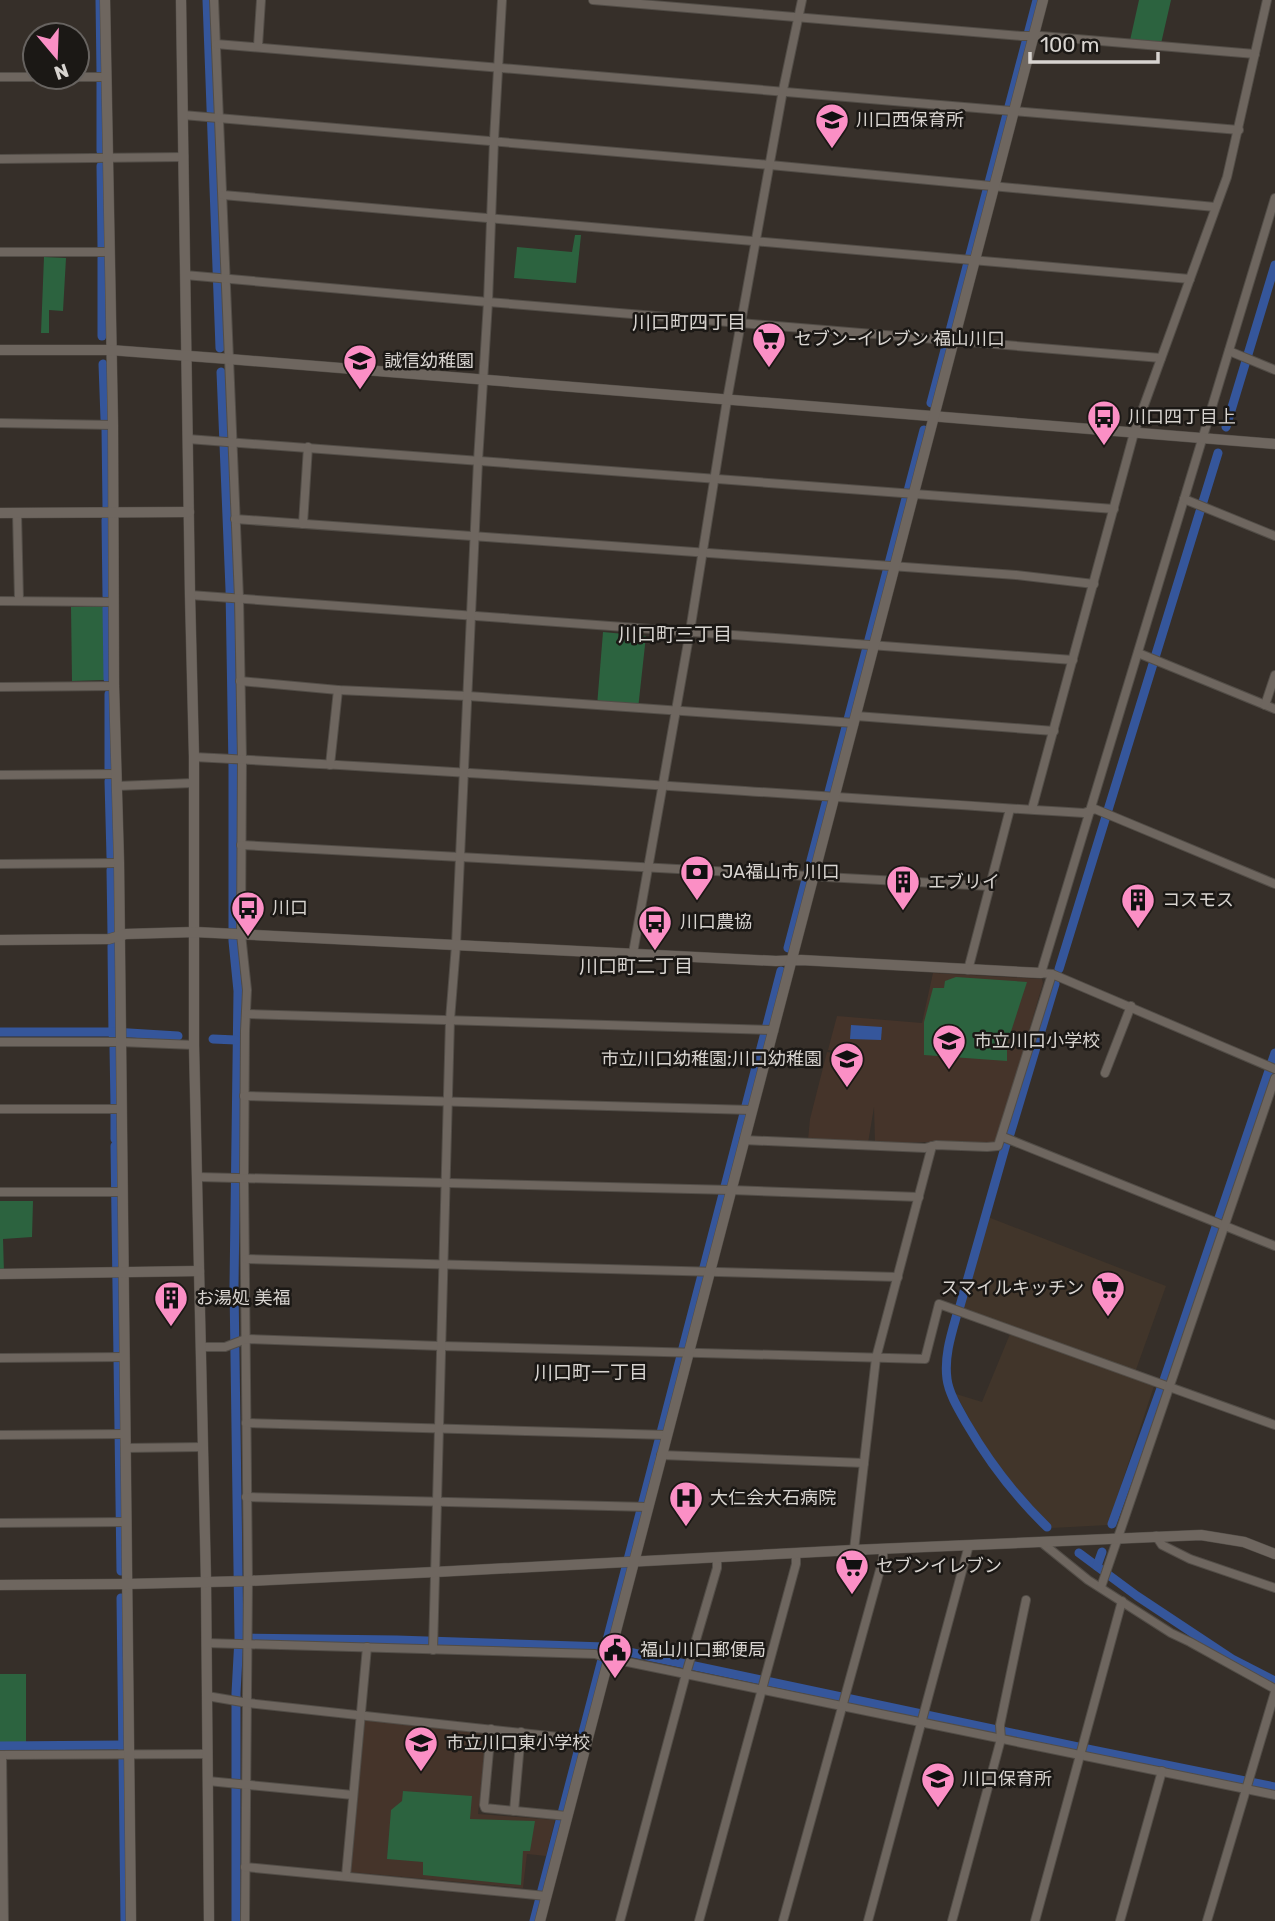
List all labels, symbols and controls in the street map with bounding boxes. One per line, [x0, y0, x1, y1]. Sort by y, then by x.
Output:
north arrow [21, 21, 91, 91]
scale bar [1030, 21, 1158, 65]
text: 100 m [1040, 32, 1099, 57]
text: N [51, 59, 72, 85]
school or university icon: 川口西保育所 [813, 101, 851, 150]
place label: 川口西保育所 [856, 109, 964, 131]
district label: 川口町四丁目 [632, 311, 746, 334]
supermarket icon: セブン-イレブン 福山川口 [750, 320, 788, 369]
place label: セブン-イレブン 福山川口 [794, 328, 1005, 350]
school or university icon: 誠信幼稚園 [341, 342, 379, 391]
place label: 誠信幼稚園 [384, 350, 474, 372]
bus stop icon: 川口四丁目上 [1085, 398, 1123, 447]
place label: 川口四丁目上 [1128, 406, 1236, 428]
district label: 川口町三丁目 [618, 623, 732, 646]
bank icon: JA福山市 川口 [678, 853, 716, 902]
place label: JA福山市 川口 [722, 861, 840, 883]
building icon: エブリイ [884, 863, 922, 912]
place label: エブリイ [928, 871, 1000, 893]
building icon: コスモス [1119, 881, 1157, 930]
bus stop icon: 川口 [229, 889, 267, 938]
place label: コスモス [1162, 889, 1234, 911]
place label: 川口 [272, 897, 308, 919]
bus stop icon: 川口農協 [636, 903, 674, 952]
place label: 川口農協 [680, 911, 752, 933]
district label: 川口町二丁目 [579, 955, 693, 978]
school or university icon: 市立川口小学校 [930, 1022, 968, 1071]
place label: 市立川口小学校 [974, 1030, 1100, 1052]
school or university icon: 市立川口幼稚園;川口幼稚園 [828, 1040, 866, 1089]
place label: 市立川口幼稚園;川口幼稚園 [601, 1048, 822, 1070]
supermarket icon: スマイルキッチン [1089, 1269, 1127, 1318]
place label: スマイルキッチン [941, 1277, 1084, 1299]
building icon: お湯処 美福 [152, 1279, 190, 1328]
place label: お湯処 美福 [196, 1287, 290, 1309]
district label: 川口町一丁目 [534, 1361, 648, 1384]
hospital icon: 大仁会大石病院 [667, 1479, 705, 1528]
place label: 大仁会大石病院 [710, 1487, 836, 1509]
supermarket icon: セブンイレブン [833, 1547, 871, 1596]
place label: セブンイレブン [876, 1555, 1002, 1577]
public building icon: 福山川口郵便局 [596, 1631, 634, 1680]
place label: 福山川口郵便局 [640, 1639, 766, 1661]
school or university icon: 市立川口東小学校 [402, 1724, 440, 1773]
place label: 市立川口東小学校 [446, 1732, 590, 1754]
school or university icon: 川口保育所 [919, 1760, 957, 1809]
place label: 川口保育所 [962, 1768, 1052, 1790]

